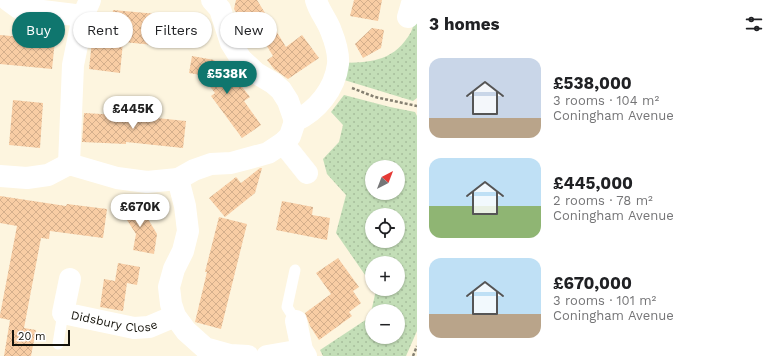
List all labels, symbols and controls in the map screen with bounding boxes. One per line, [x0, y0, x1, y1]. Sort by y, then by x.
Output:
chip: Buy [12, 12, 65, 48]
chip: Rent [73, 12, 133, 48]
chip: Filters [141, 12, 212, 48]
chip: New [220, 12, 277, 48]
icon: filters [743, 13, 765, 35]
text: 3 homes [429, 14, 500, 34]
pin: £538K [199, 61, 255, 95]
text: £538K [207, 66, 247, 81]
text: £538,000 [553, 73, 632, 93]
icon: home [461, 74, 509, 122]
text: 3 rooms · 104 m² [553, 93, 659, 108]
pin: £445K [105, 96, 161, 130]
text: £445K [112, 101, 154, 116]
text: Coningham Avenue [553, 108, 674, 123]
north arrow [365, 160, 405, 200]
map controls [365, 160, 405, 344]
text: £445,000 [553, 173, 633, 193]
icon: home [461, 174, 509, 222]
text: 2 rooms · 78 m² [553, 193, 653, 208]
pin: £670K [112, 194, 168, 228]
text: £670K [120, 199, 160, 214]
button: locate [365, 208, 405, 248]
text: Coningham Avenue [553, 208, 674, 223]
button: + [365, 256, 405, 296]
text: £670,000 [553, 273, 632, 293]
icon: home [461, 274, 509, 322]
text: 3 rooms · 101 m² [553, 293, 656, 308]
button: − [365, 304, 405, 344]
street label: Didsbury Close [70, 308, 160, 335]
text: Coningham Avenue [553, 308, 674, 323]
scale bar [12, 328, 70, 347]
text: 20 m [18, 330, 46, 343]

